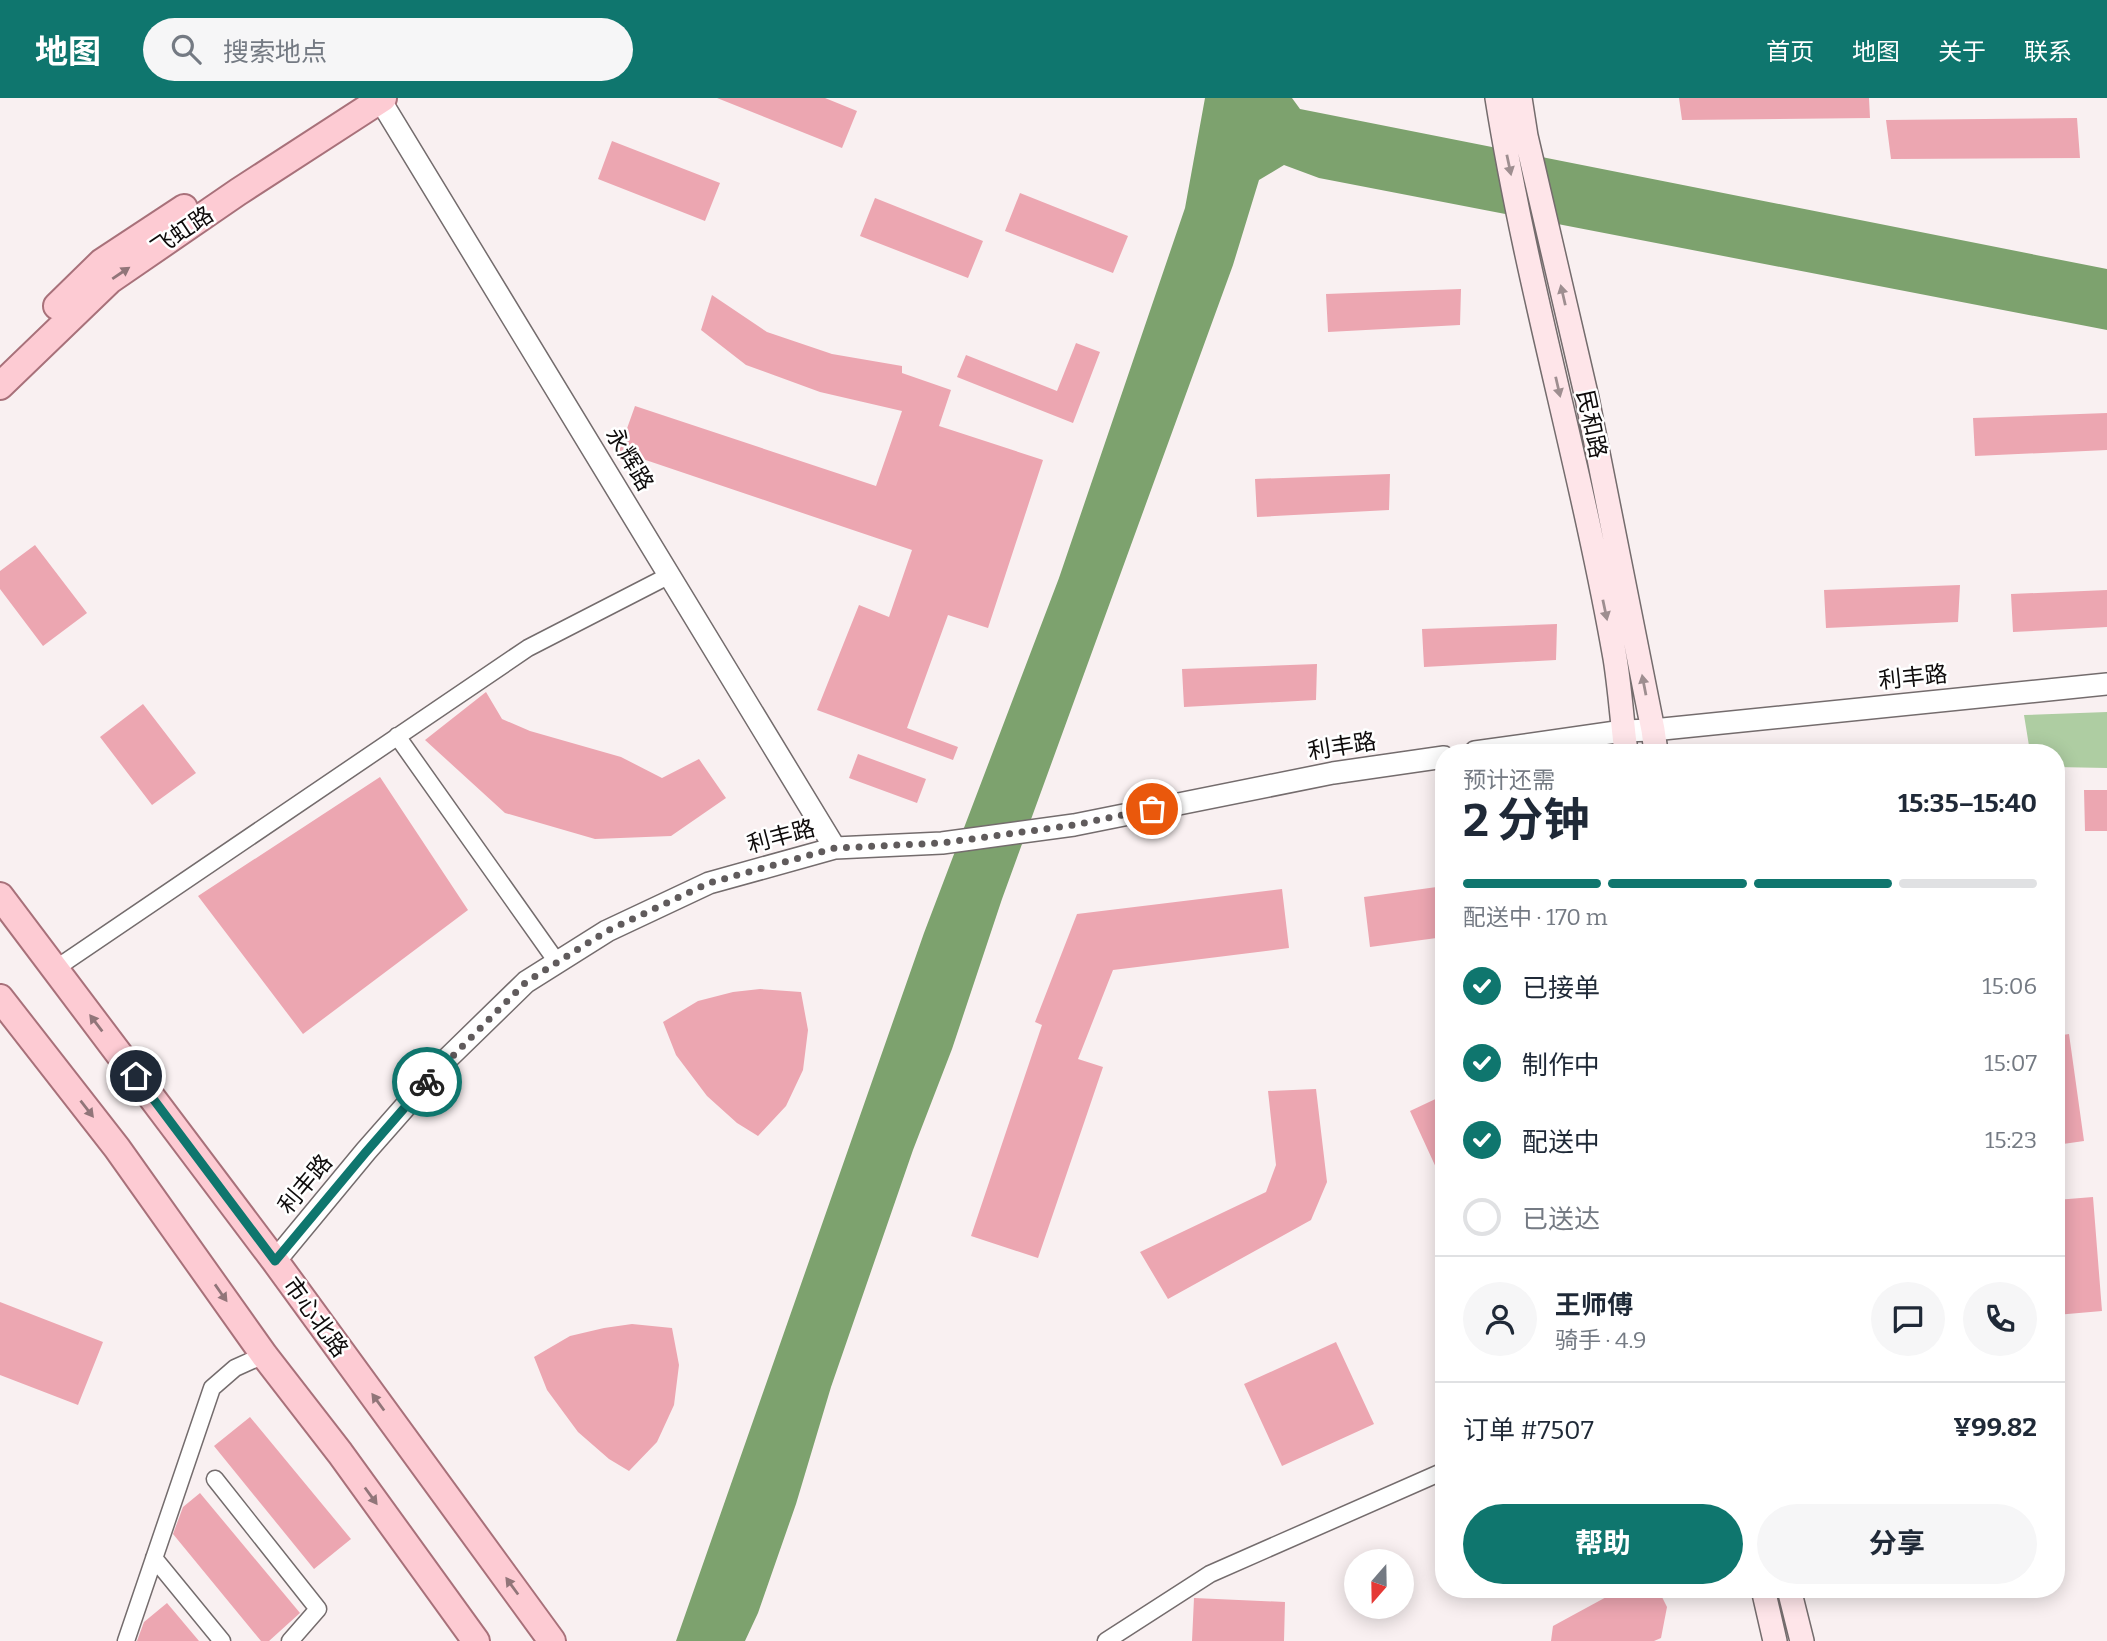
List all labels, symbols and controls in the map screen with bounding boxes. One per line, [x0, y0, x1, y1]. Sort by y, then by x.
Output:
search box [143, 18, 633, 81]
icon: search [167, 30, 205, 68]
text: 地图 [35, 32, 101, 72]
text: 搜索地点 [223, 37, 327, 68]
text: 首页 [1766, 38, 1814, 66]
text: 地图 [1852, 38, 1900, 66]
text: 关于 [1938, 38, 1986, 66]
text: 联系 [2024, 38, 2072, 66]
one-way arrow [1504, 154, 1515, 176]
street label: 飞虹路 [146, 200, 218, 262]
one-way arrow [112, 266, 130, 280]
one-way arrow [1557, 284, 1568, 306]
one-way arrow [1553, 376, 1564, 398]
street label: 民和路 [1571, 387, 1613, 461]
street label: 永辉路 [600, 422, 660, 496]
one-way arrow [1599, 599, 1610, 621]
street label: 利丰路 [1877, 659, 1949, 695]
one-way arrow [1639, 674, 1650, 696]
street label: 利丰路 [1306, 727, 1378, 765]
text: 预计还需 [1463, 766, 1555, 794]
pin [1122, 779, 1182, 839]
text: 15:35–15:40 [1898, 788, 2037, 819]
icon: bag [1133, 790, 1171, 828]
text: 2 分钟 [1463, 793, 1589, 848]
street label: 利丰路 [744, 814, 818, 858]
text: 配送中 · 170 m [1463, 903, 1608, 931]
icon: check [1463, 967, 1501, 1005]
text: 15:06 [1982, 972, 2037, 1000]
text: 已接单 [1522, 973, 1600, 1004]
one-way arrow [88, 1014, 103, 1032]
icon: check [1463, 1044, 1501, 1082]
pin [106, 1046, 166, 1106]
courier [392, 1047, 462, 1117]
text: 15:07 [1984, 1049, 2037, 1077]
text: 制作中 [1522, 1050, 1600, 1081]
icon: home [117, 1057, 155, 1095]
icon: bike [408, 1063, 446, 1101]
one-way arrow [79, 1101, 94, 1118]
icon: check [1463, 1121, 1501, 1159]
text: 15:23 [1985, 1126, 2037, 1154]
text: 配送中 [1522, 1127, 1600, 1158]
street label: 利丰路 [272, 1149, 338, 1219]
text: 已送达 [1522, 1204, 1600, 1235]
street label: 市心北路 [278, 1272, 354, 1362]
button: person [1463, 1282, 1537, 1356]
button: chat [1871, 1282, 1945, 1356]
button: phone [1963, 1282, 2037, 1356]
one-way arrow [214, 1284, 228, 1303]
text: 王师傅 [1555, 1290, 1633, 1321]
text: 骑手 · 4.9 [1555, 1326, 1646, 1354]
one-way arrow [371, 1393, 385, 1411]
text: ¥99.82 [1953, 1412, 2037, 1443]
text: 订单 #7507 [1463, 1415, 1594, 1446]
one-way arrow [364, 1486, 378, 1505]
button: 帮助 [1463, 1504, 1743, 1584]
button: 分享 [1757, 1504, 2037, 1584]
north arrow [1344, 1549, 1414, 1619]
map controls [1344, 1549, 1414, 1619]
one-way arrow [505, 1577, 519, 1595]

